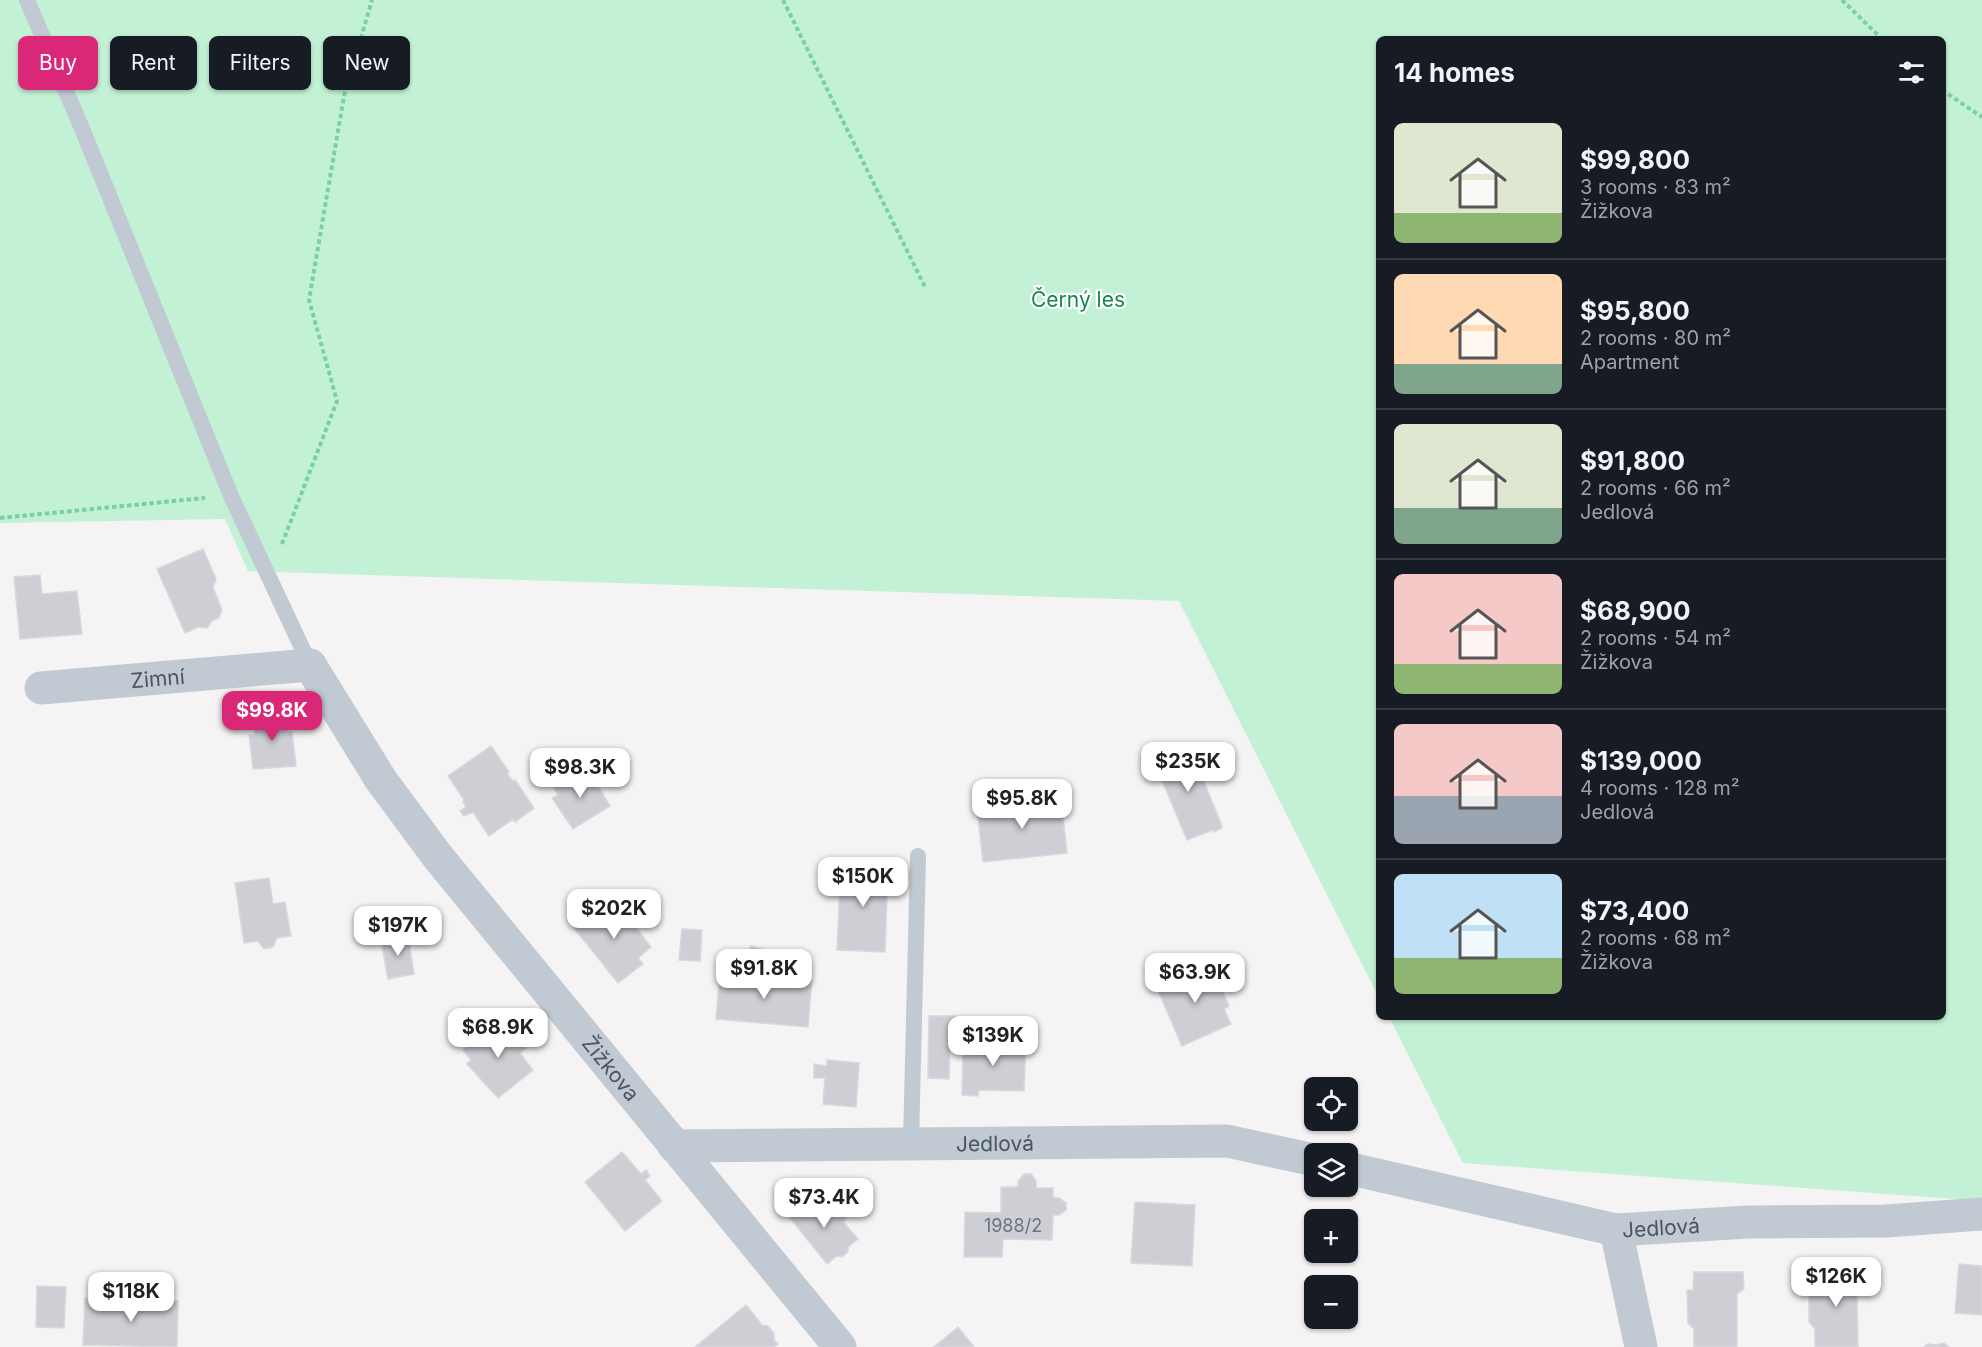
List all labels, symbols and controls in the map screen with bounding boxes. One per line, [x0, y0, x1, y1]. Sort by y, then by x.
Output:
chip: Buy [18, 36, 98, 90]
chip: Rent [110, 36, 197, 90]
chip: Filters [209, 36, 311, 90]
chip: New [323, 36, 410, 90]
icon: filters [1895, 56, 1928, 89]
text: 14 homes [1394, 57, 1515, 88]
text: $99,800 [1580, 144, 1690, 175]
icon: home [1442, 147, 1514, 219]
text: 3 rooms · 83 m² [1580, 175, 1731, 199]
text: Žižkova [1580, 199, 1653, 223]
park label: Černý les [1031, 287, 1125, 312]
text: $95,800 [1580, 295, 1690, 326]
icon: home [1442, 298, 1514, 370]
text: 2 rooms · 80 m² [1580, 326, 1731, 350]
text: Apartment [1580, 350, 1679, 374]
text: $91,800 [1580, 445, 1685, 476]
icon: home [1442, 448, 1514, 520]
text: 2 rooms · 66 m² [1580, 476, 1731, 500]
text: Jedlová [1580, 500, 1654, 524]
text: $68,900 [1580, 595, 1691, 626]
icon: home [1442, 598, 1514, 670]
text: 2 rooms · 54 m² [1580, 626, 1731, 650]
text: Žižkova [1580, 650, 1653, 674]
street label: Zimní [129, 663, 187, 693]
pin: $99.8K [223, 691, 321, 742]
text: $99.8K [236, 698, 308, 722]
pin: $235K [1146, 742, 1230, 793]
text: $139,000 [1580, 745, 1702, 776]
pin: $98.3K [531, 748, 629, 799]
icon: home [1442, 748, 1514, 820]
text: $235K [1155, 749, 1221, 773]
text: $98.3K [544, 755, 616, 779]
text: 4 rooms · 128 m² [1580, 776, 1740, 800]
pin: $95.8K [973, 779, 1071, 830]
text: $95.8K [986, 786, 1058, 810]
text: Jedlová [1580, 800, 1654, 824]
pin: $150K [821, 857, 905, 908]
text: $150K [832, 864, 894, 888]
pin: $202K [572, 889, 656, 940]
text: $73,400 [1580, 895, 1689, 926]
text: $202K [581, 896, 647, 920]
icon: home [1442, 898, 1514, 970]
pin: $197K [356, 906, 440, 957]
text: $197K [368, 913, 428, 937]
text: 2 rooms · 68 m² [1580, 926, 1731, 950]
pin: $91.8K [715, 949, 813, 1000]
text: Žižkova [1580, 950, 1653, 974]
pin: $63.9K [1146, 953, 1244, 1004]
text: $91.8K [730, 956, 798, 980]
text: $63.9K [1159, 960, 1231, 984]
pin: $68.9K [449, 1008, 547, 1059]
text: $68.9K [462, 1015, 534, 1039]
pin: $139K [951, 1016, 1035, 1067]
text: $139K [962, 1023, 1024, 1047]
street label: Žižkova [577, 1030, 645, 1106]
map controls [1304, 1077, 1358, 1329]
button: locate [1304, 1077, 1358, 1131]
street label: Jedlová [956, 1130, 1034, 1156]
button: layers [1304, 1143, 1358, 1197]
pin: $73.4K [775, 1178, 873, 1229]
text: $73.4K [788, 1185, 860, 1209]
button: + [1304, 1209, 1358, 1263]
street label: Jedlová [1621, 1212, 1700, 1242]
house number: 1988/2 [984, 1215, 1042, 1236]
pin: $126K [1794, 1257, 1878, 1308]
text: $126K [1805, 1264, 1867, 1288]
pin: $118K [89, 1272, 173, 1323]
button: − [1304, 1275, 1358, 1329]
text: $118K [102, 1279, 160, 1303]

